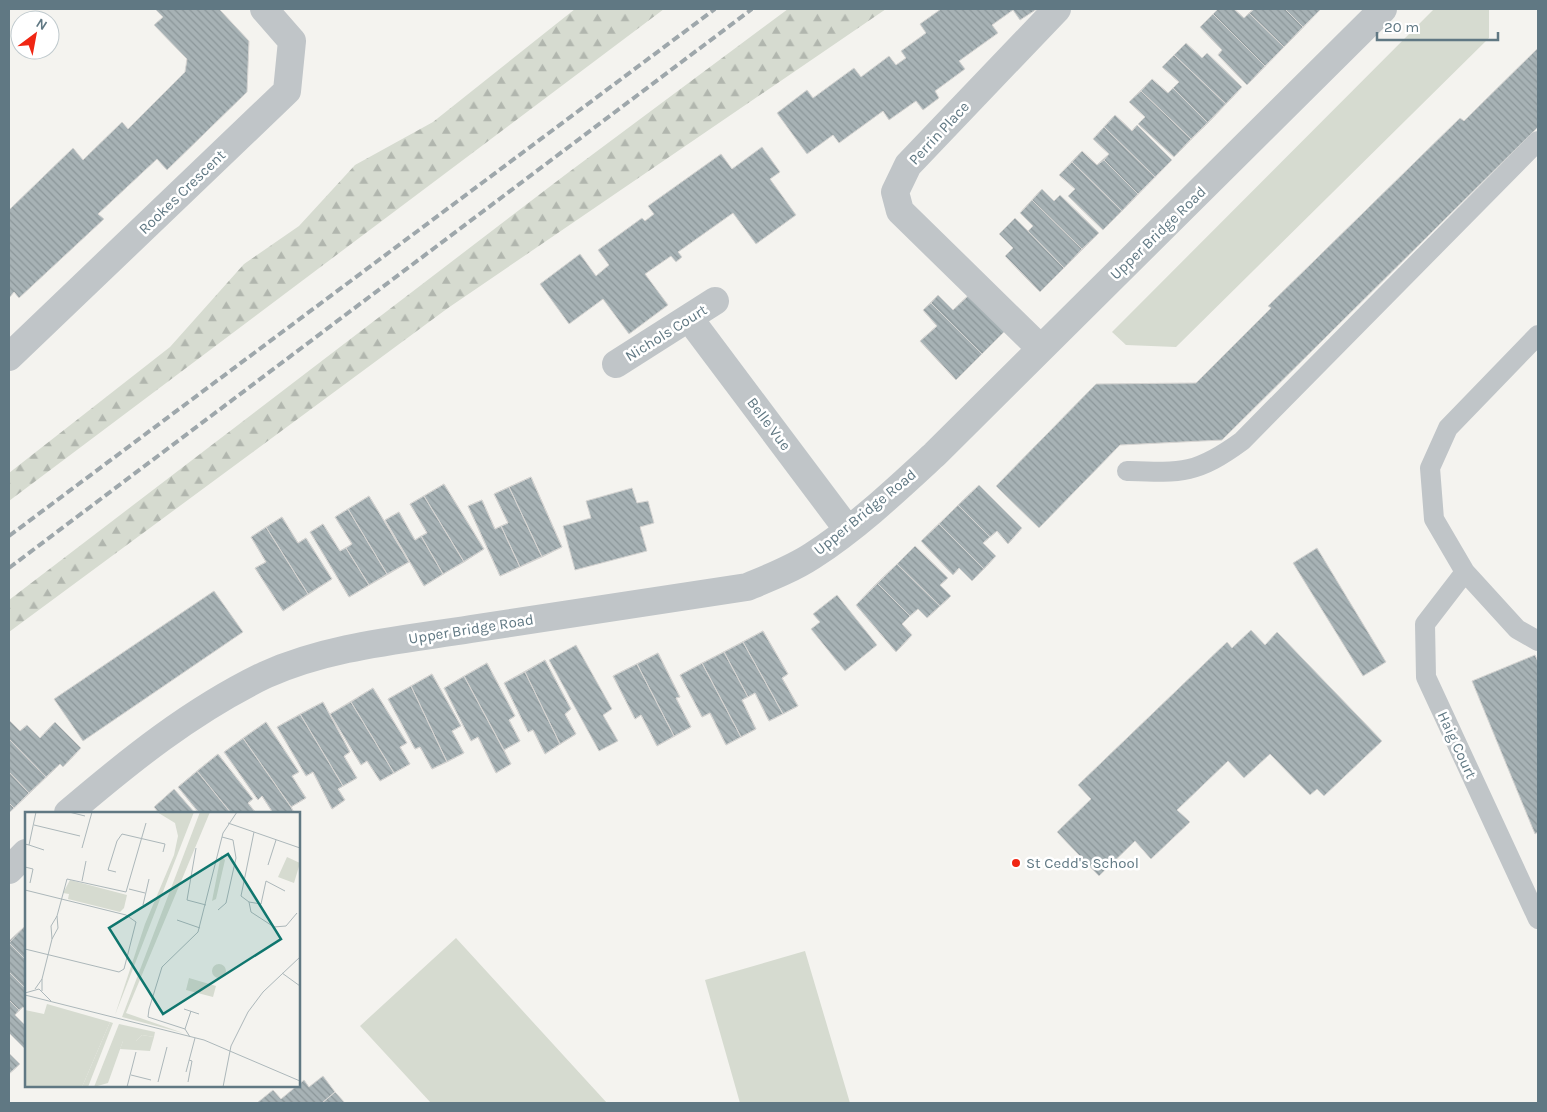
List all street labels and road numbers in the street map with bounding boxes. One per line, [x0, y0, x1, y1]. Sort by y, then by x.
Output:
street label: Perrin Place [905, 98, 973, 168]
street label: Rookes Crescent [135, 146, 229, 238]
street label: Upper Bridge Road [1106, 183, 1210, 283]
street label: Nichols Court [622, 301, 710, 365]
street label: Belle Vue [743, 394, 795, 454]
street label: Upper Bridge Road [810, 465, 920, 559]
street label: Upper Bridge Road [407, 610, 535, 648]
street label: Haig Court [1434, 708, 1481, 782]

